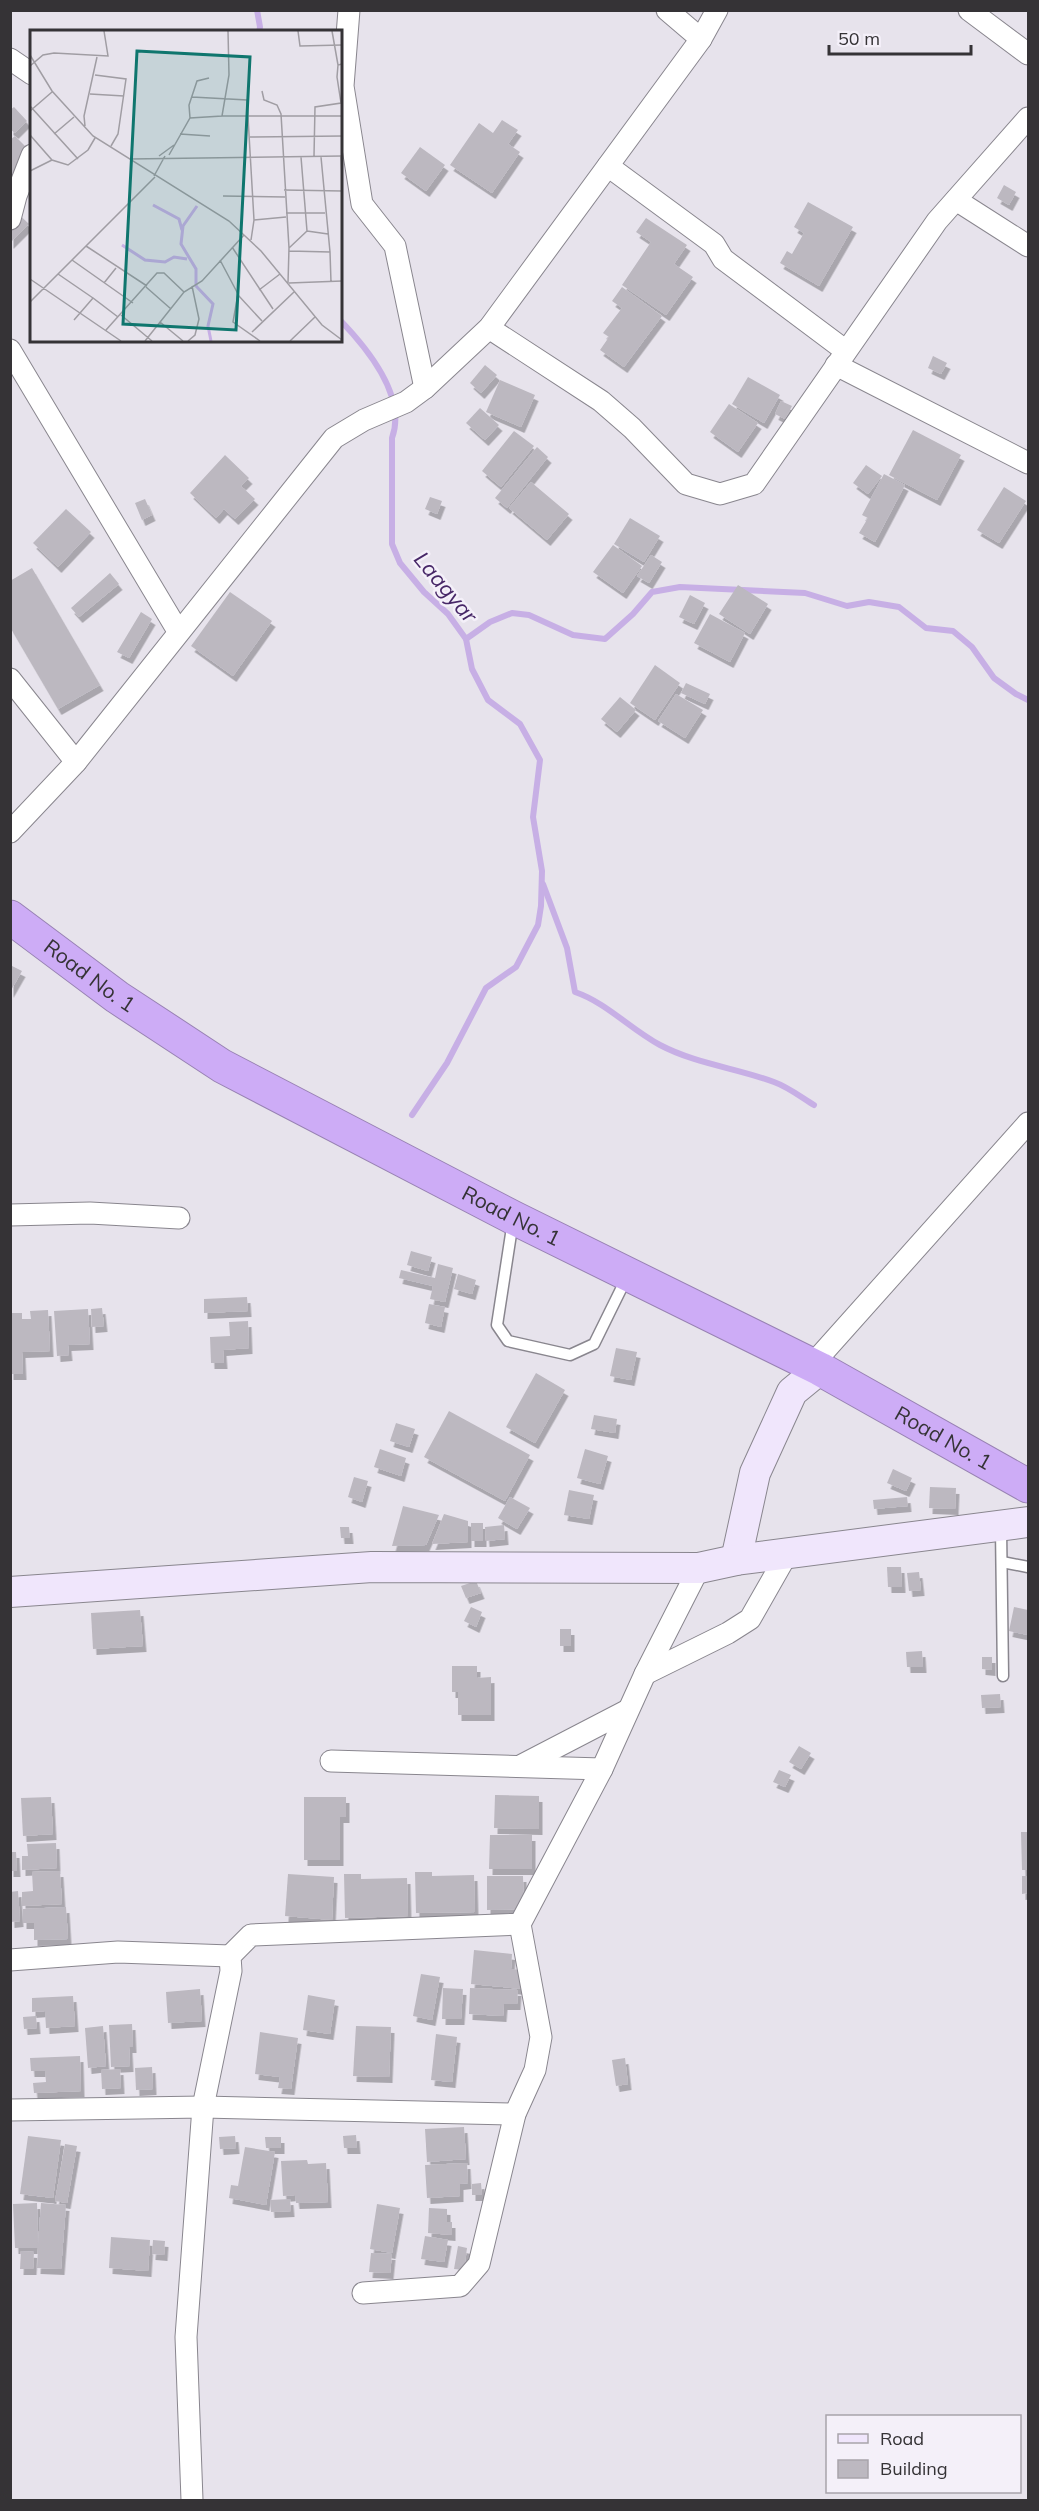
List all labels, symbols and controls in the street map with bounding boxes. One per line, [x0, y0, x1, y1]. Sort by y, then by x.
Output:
scale bar [829, 18, 972, 56]
text: 50 m [838, 27, 880, 50]
inset map [30, 30, 342, 342]
water label: Laagyar [408, 546, 484, 629]
street label: Road No. 1 [39, 933, 141, 1017]
street label: Road No. 1 [458, 1179, 565, 1251]
street label: Road No. 1 [891, 1400, 997, 1475]
legend [826, 2415, 1021, 2493]
text: Road [880, 2427, 924, 2450]
text: Building [880, 2457, 948, 2480]

